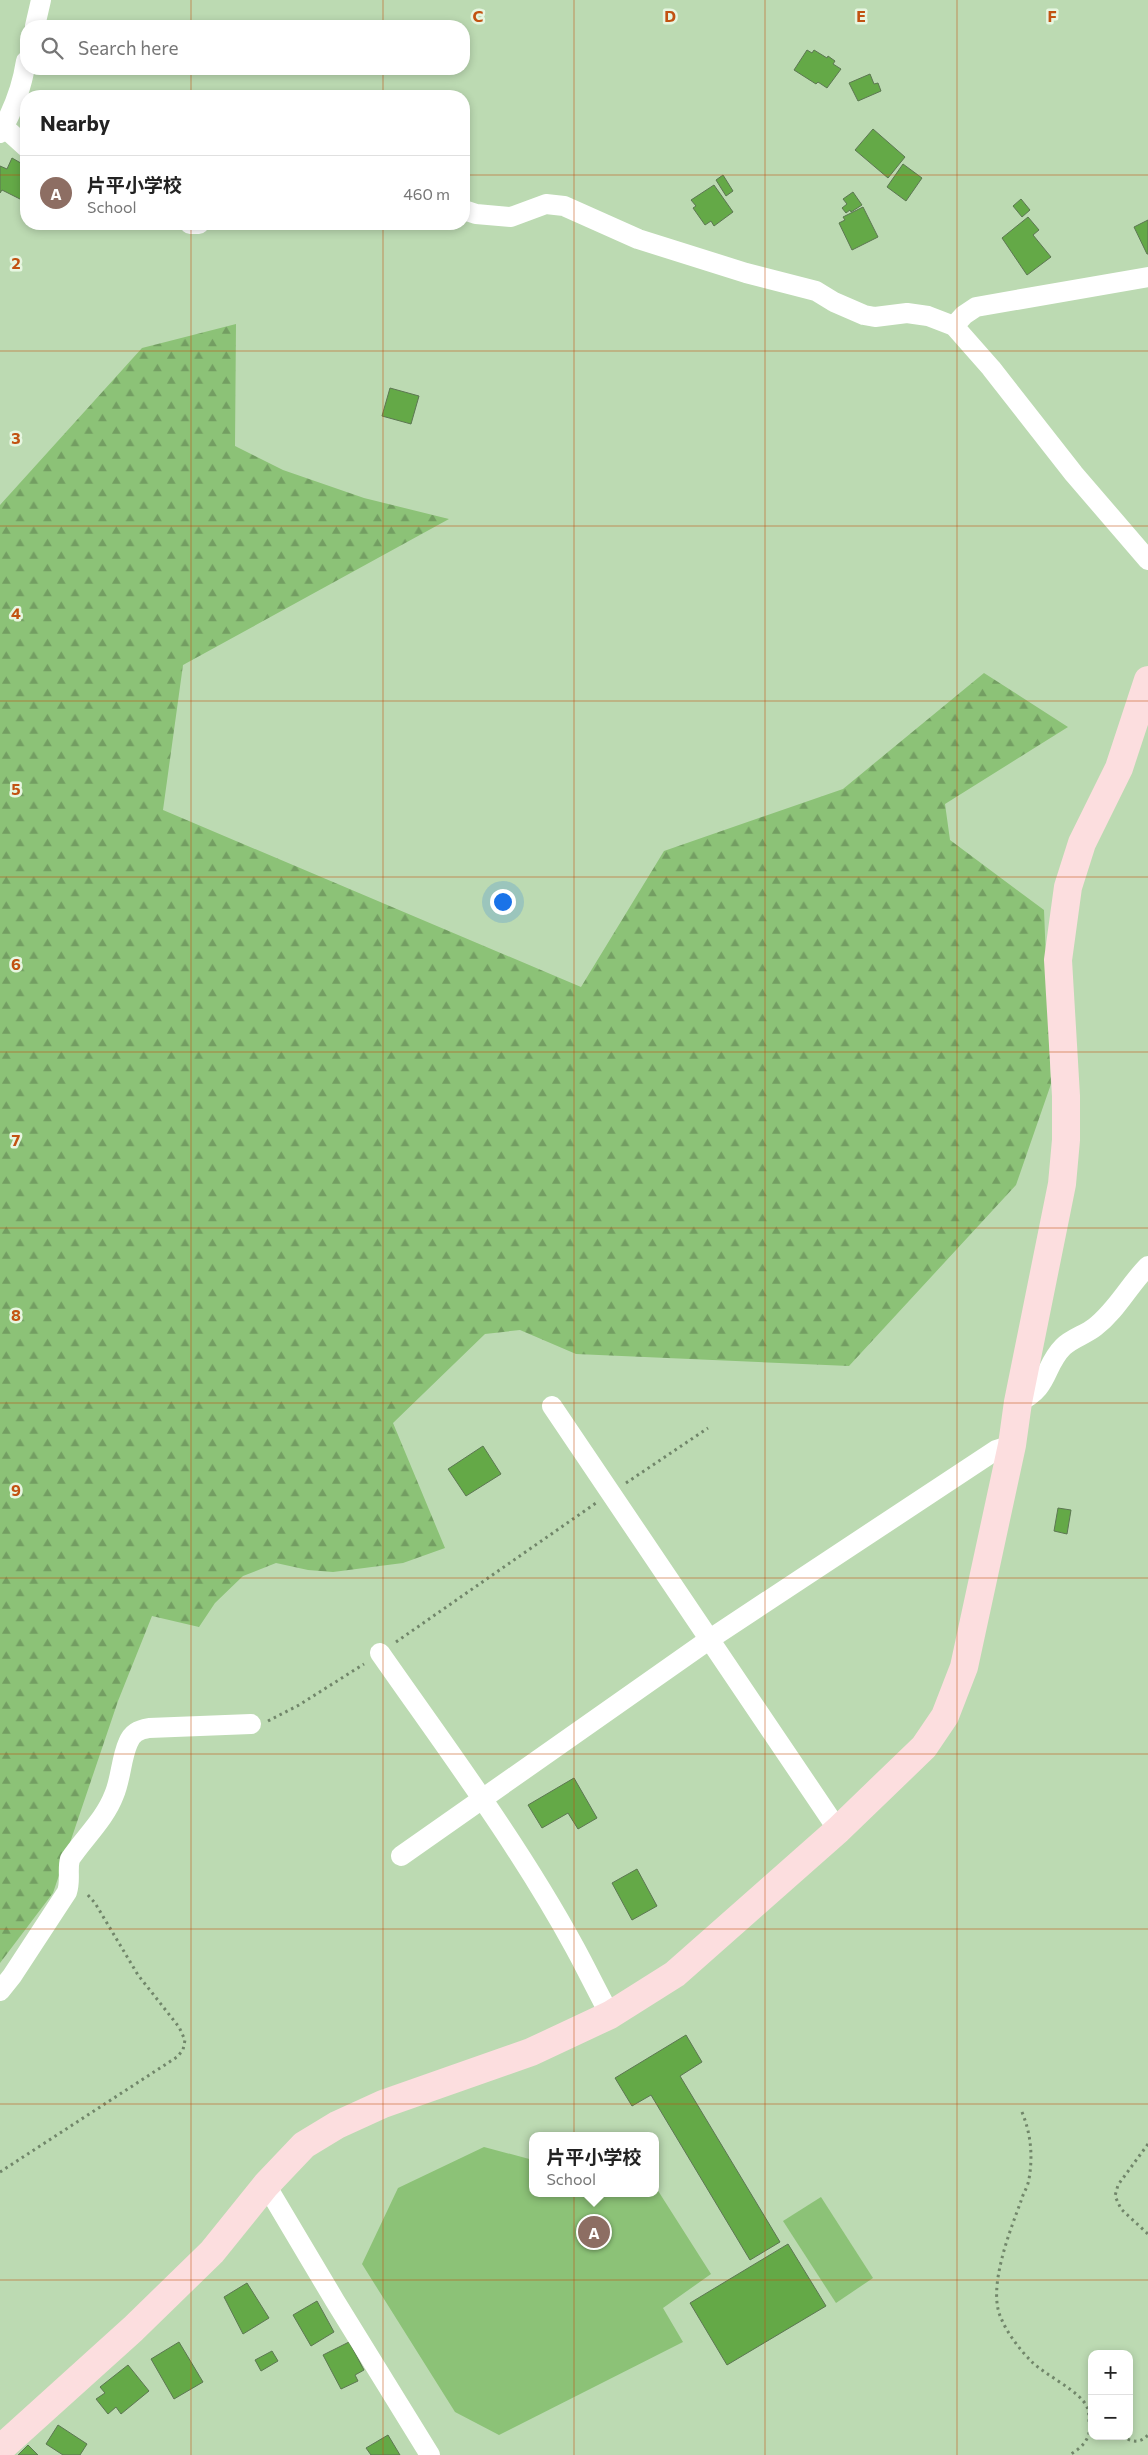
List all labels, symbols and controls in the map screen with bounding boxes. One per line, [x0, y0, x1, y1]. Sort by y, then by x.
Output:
text: C [473, 6, 484, 25]
text: D [664, 6, 676, 25]
text: E [856, 6, 866, 25]
text: F [1047, 6, 1057, 25]
search box [20, 20, 470, 75]
icon: search [38, 34, 66, 62]
text: Search here [78, 36, 178, 59]
text: Nearby [40, 110, 110, 135]
text: 片平小学校 [87, 173, 182, 196]
text: A [50, 184, 62, 203]
text: 460 m [403, 184, 450, 203]
text: School [87, 197, 137, 216]
text: 2 [11, 253, 21, 272]
text: 3 [11, 428, 21, 447]
text: 4 [11, 603, 21, 622]
text: 5 [11, 779, 21, 798]
your location [490, 889, 516, 915]
text: 6 [11, 954, 21, 973]
text: 7 [12, 1130, 21, 1149]
text: 8 [11, 1305, 21, 1324]
text: 9 [11, 1480, 21, 1499]
popup [529, 2132, 659, 2197]
text: 片平小学校 [546, 2145, 642, 2168]
text: School [546, 2169, 596, 2188]
pin: A [578, 2213, 610, 2251]
map controls [1088, 2350, 1133, 2440]
button: + [1088, 2350, 1133, 2395]
button: − [1088, 2395, 1133, 2440]

